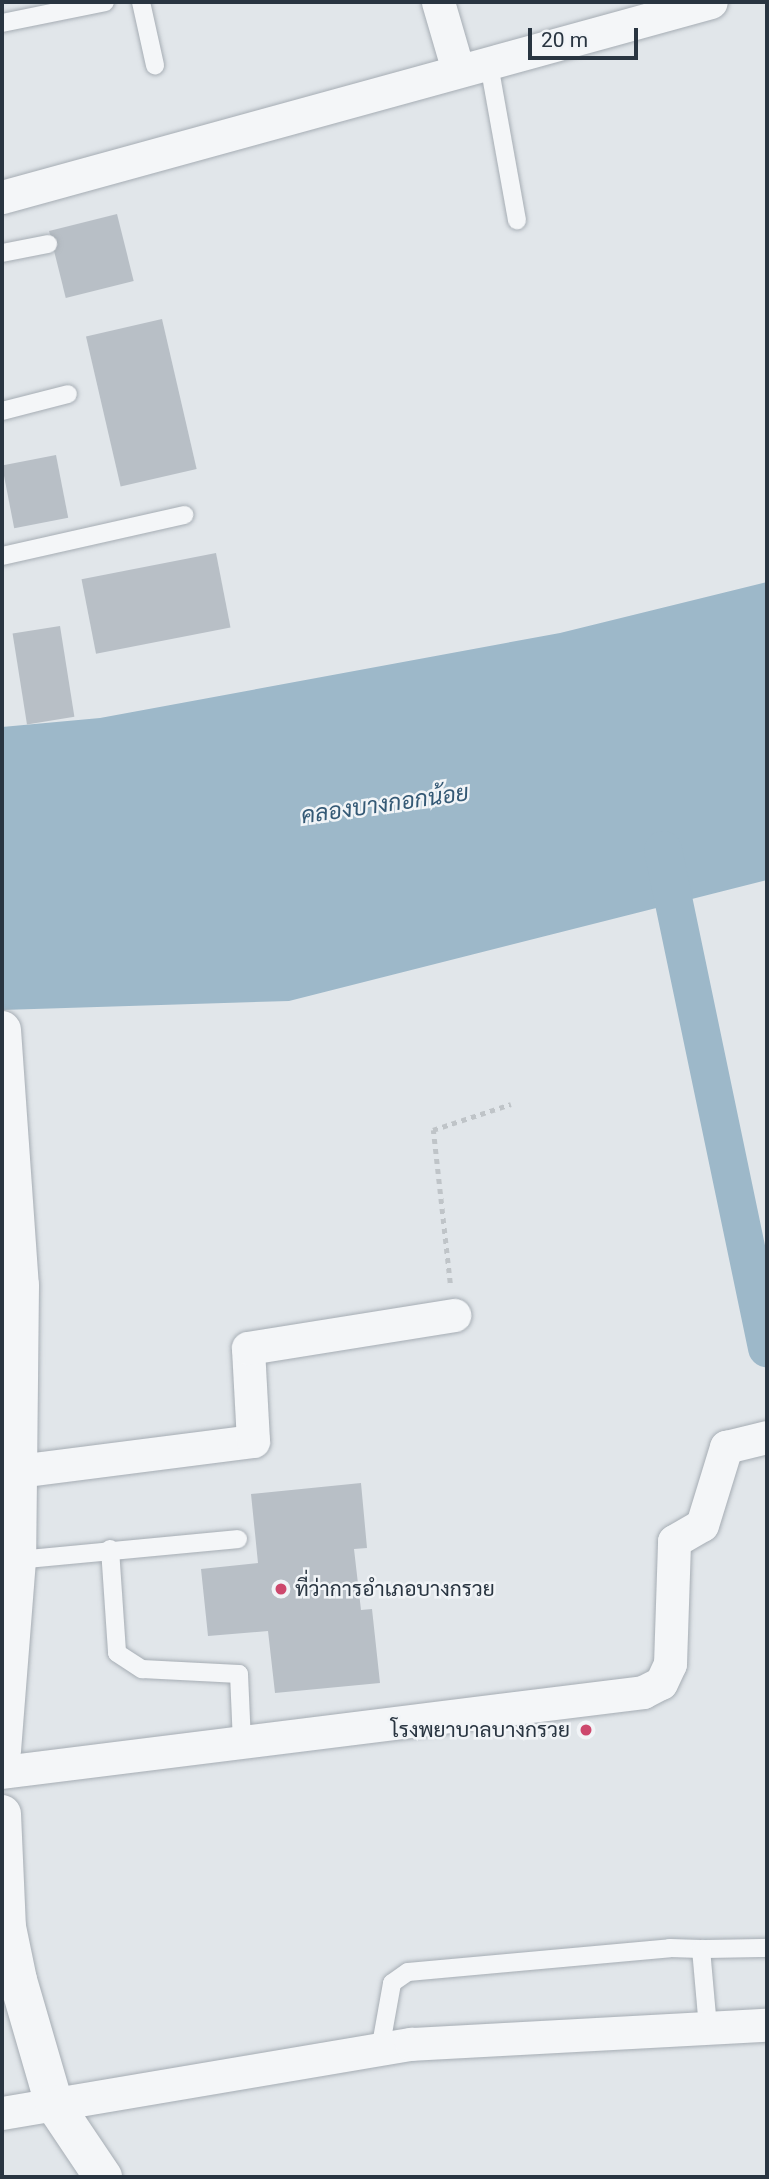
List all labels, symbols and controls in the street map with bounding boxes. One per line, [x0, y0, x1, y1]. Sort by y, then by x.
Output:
scale bar [531, 14, 641, 58]
text: 20 m [541, 28, 588, 52]
water label: คลองบางกอกน้อย [299, 780, 471, 830]
place label: ที่ว่าการอำเภอบางกรวย [295, 1576, 495, 1602]
marker: ที่ว่าการอำเภอบางกรวย [273, 1581, 289, 1597]
place label: โรงพยาบาลบางกรวย [391, 1717, 570, 1743]
marker: โรงพยาบาลบางกรวย [576, 1720, 596, 1740]

